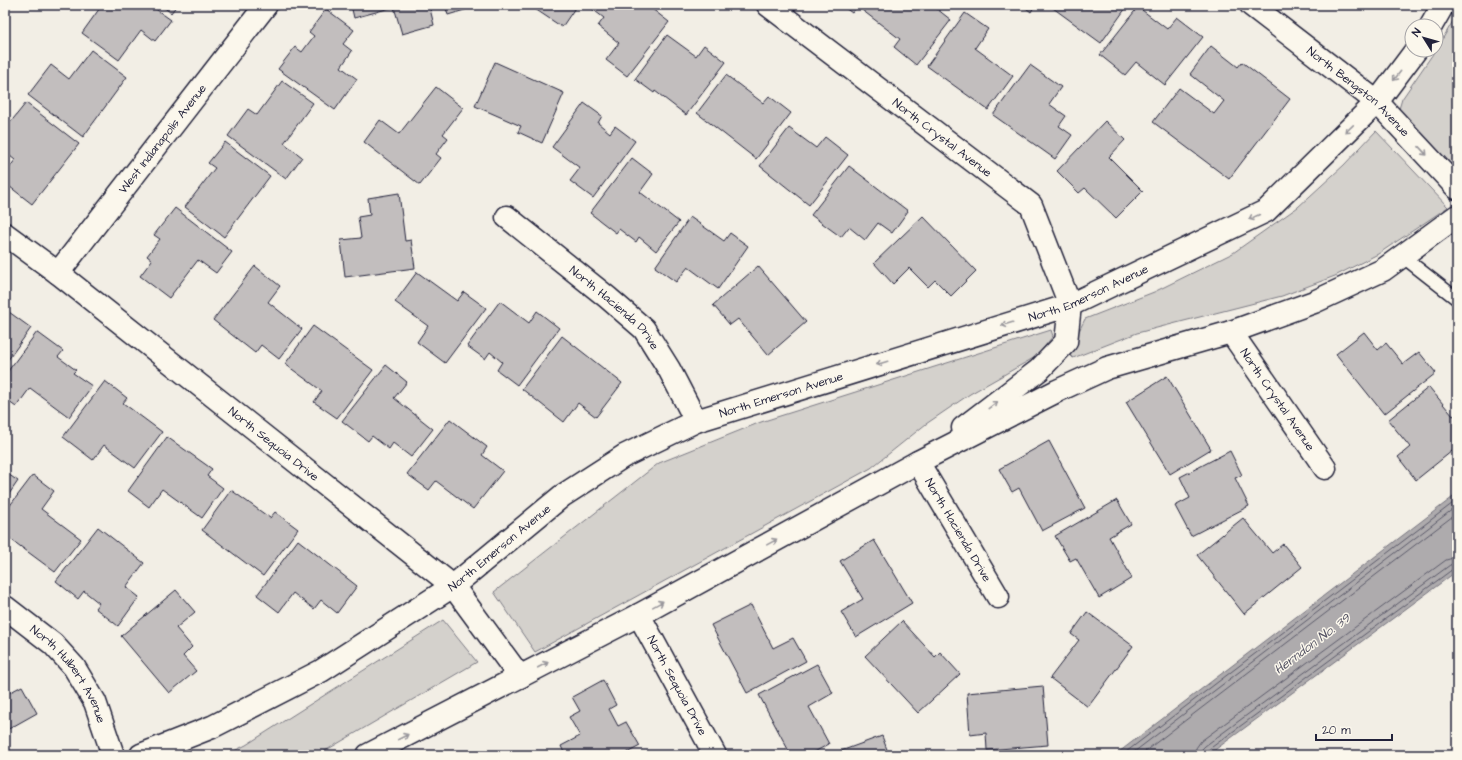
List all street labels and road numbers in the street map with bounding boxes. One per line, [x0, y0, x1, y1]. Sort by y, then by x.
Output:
street label: North Bengston Avenue [1303, 42, 1414, 141]
street label: West Indianapolis Avenue [114, 80, 210, 197]
street label: North Crystal Avenue [889, 94, 996, 181]
street label: North Emerson Avenue [1026, 260, 1151, 326]
street label: North Hacienda Drive [566, 262, 664, 353]
street label: North Crystal Avenue [1236, 345, 1319, 454]
street label: North Emerson Avenue [717, 367, 845, 422]
street label: North Sequoia Drive [225, 403, 323, 486]
street label: North Hacienda Drive [921, 475, 996, 585]
street label: North Emerson Avenue [445, 500, 555, 595]
street label: North Hulbert Avenue [27, 621, 110, 726]
street label: North Sequoia Drive [643, 632, 711, 739]

